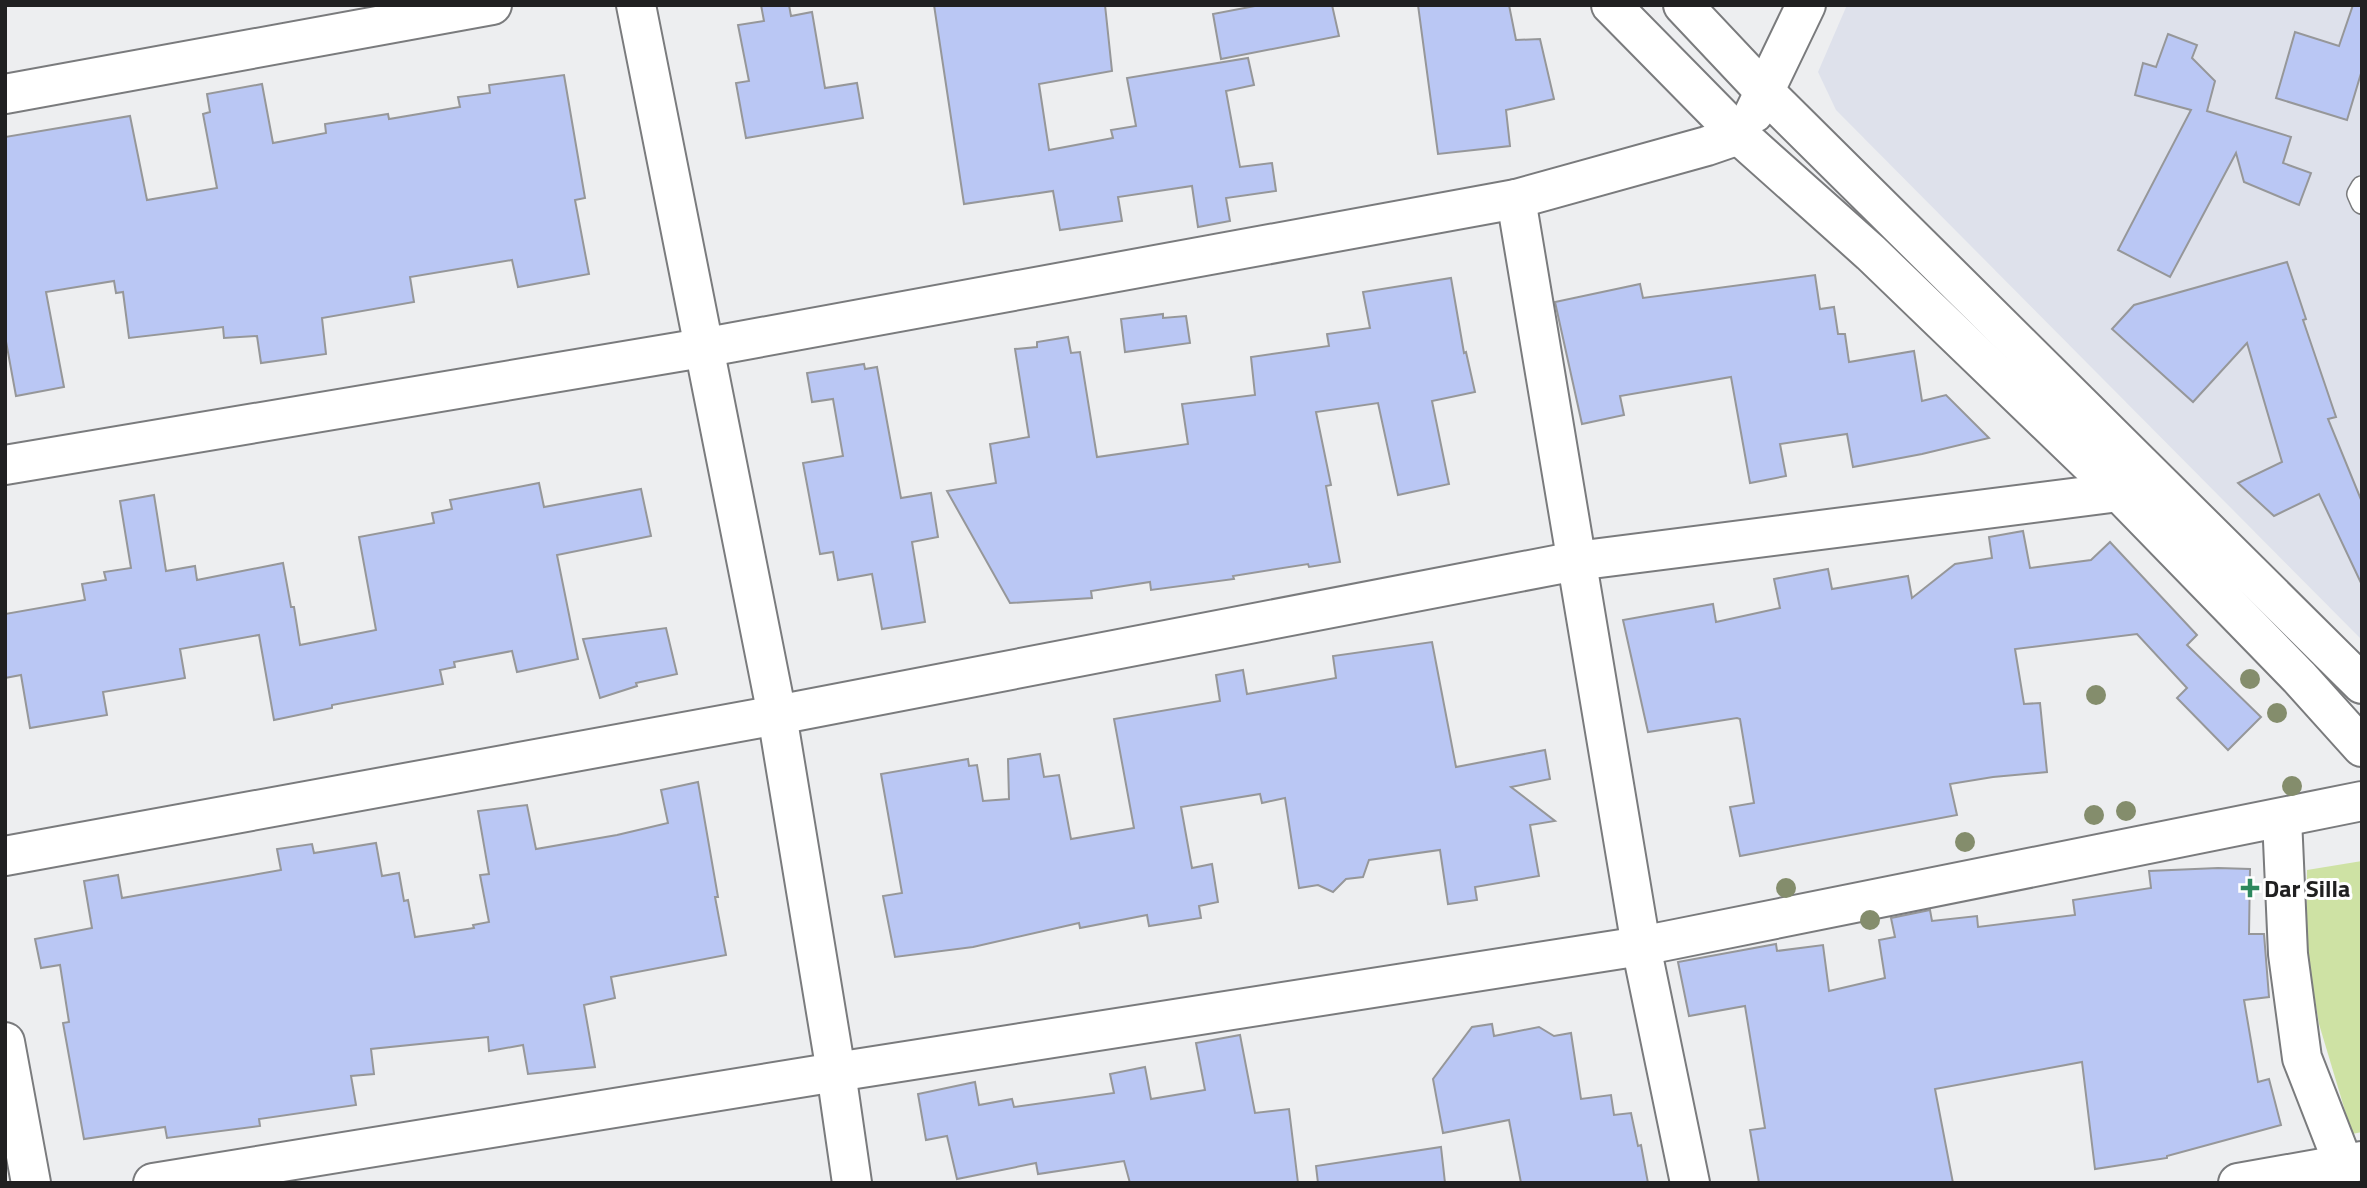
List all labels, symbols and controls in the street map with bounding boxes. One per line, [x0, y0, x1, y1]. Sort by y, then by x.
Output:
place label: Dar Silla [2264, 870, 2350, 906]
marker: Dar Silla [2242, 880, 2258, 896]

